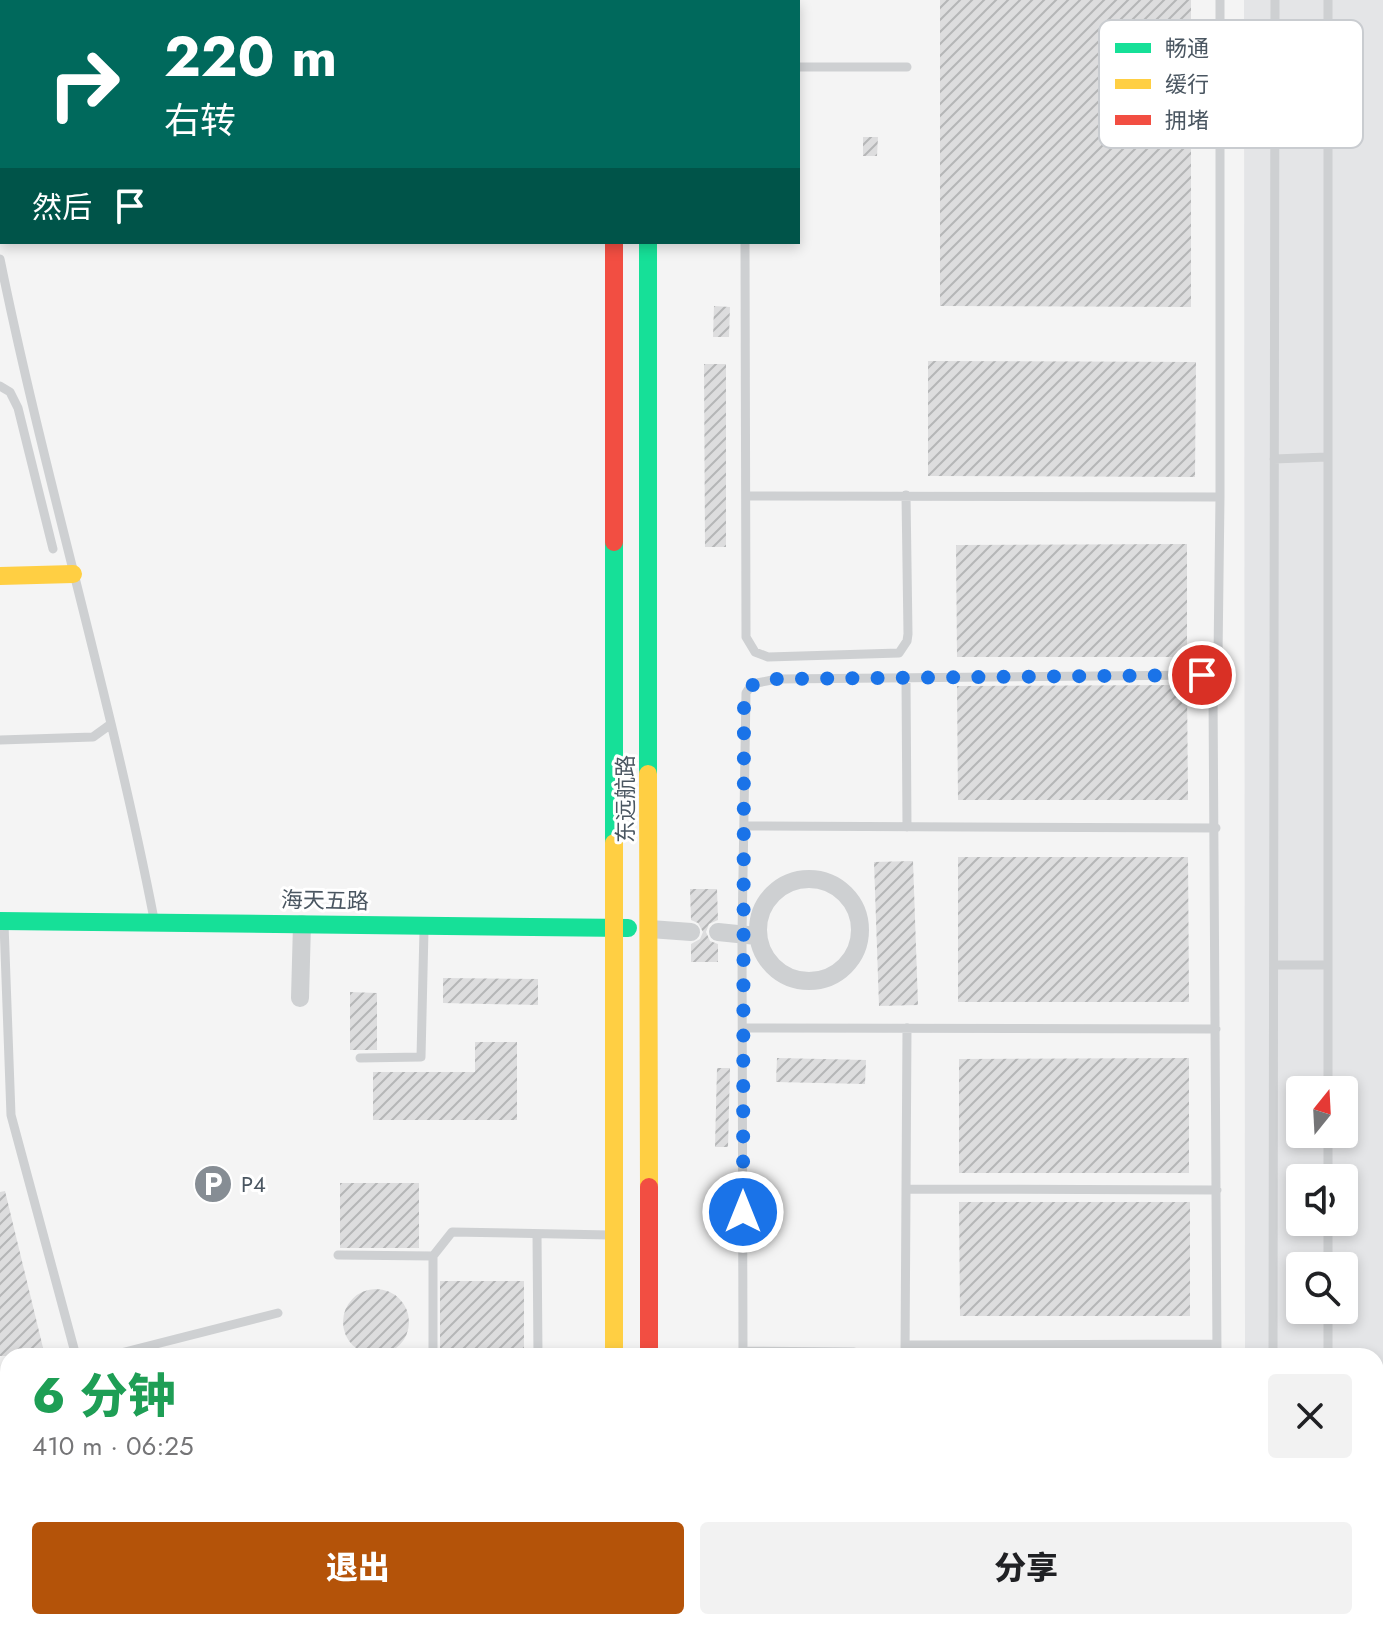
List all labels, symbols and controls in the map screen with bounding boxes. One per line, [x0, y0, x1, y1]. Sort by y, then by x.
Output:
text: 220 m [164, 16, 337, 97]
legend [1099, 20, 1363, 148]
icon: right [32, 32, 136, 136]
text: 畅通 [1165, 32, 1209, 64]
text: 缓行 [1165, 68, 1209, 100]
text: 右转 [164, 94, 236, 146]
text: 拥堵 [1165, 104, 1209, 136]
icon: arrive [108, 184, 152, 228]
text: 然后 [32, 186, 92, 229]
pin [1168, 641, 1236, 709]
icon: arrive [1180, 653, 1224, 697]
street label: 东远航路 [609, 755, 641, 843]
street label: 海天五路 [281, 883, 369, 917]
north arrow [1286, 1076, 1358, 1148]
map controls [1286, 1076, 1358, 1324]
parking icon: P4 [192, 1163, 234, 1205]
button: sound [1286, 1164, 1358, 1236]
place label: P4 [241, 1168, 266, 1200]
position arrow [701, 1170, 785, 1254]
button: search [1286, 1252, 1358, 1324]
text: 6 分钟 [32, 1362, 176, 1431]
button: close [1268, 1374, 1352, 1458]
text: 410 m · 06:25 [32, 1427, 194, 1465]
button: 退出 [32, 1522, 684, 1614]
button: 分享 [700, 1522, 1352, 1614]

